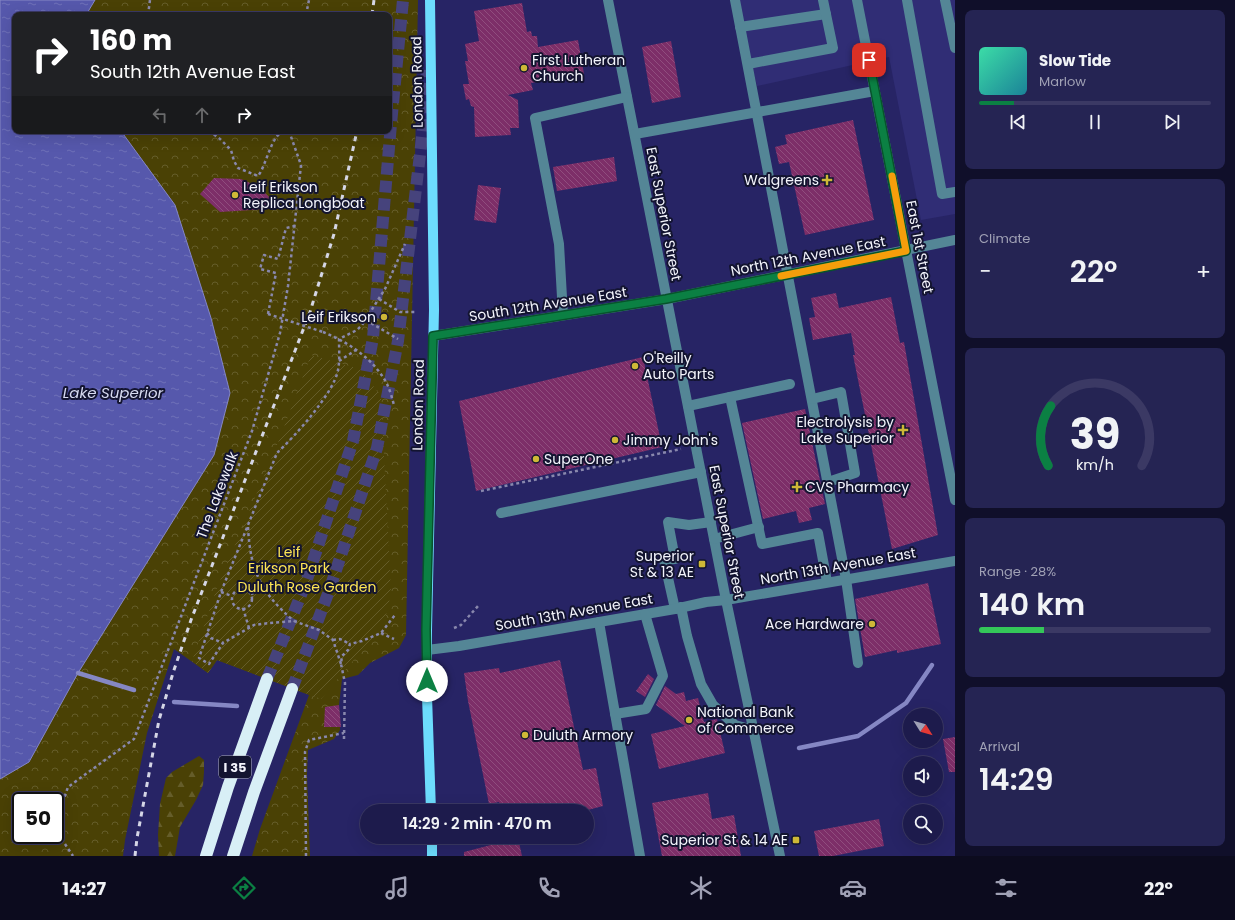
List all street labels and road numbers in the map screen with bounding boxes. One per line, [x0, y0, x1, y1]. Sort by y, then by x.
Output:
street label: London Road [406, 36, 428, 128]
street label: East Superior Street [641, 145, 687, 283]
street label: East 1st Street [901, 199, 939, 295]
street label: North 12th Avenue East [729, 231, 887, 281]
street label: South 12th Avenue East [468, 282, 628, 326]
street label: London Road [407, 359, 429, 451]
street label: The Lakewalk [191, 448, 243, 542]
street label: East Superior Street [704, 463, 750, 601]
street label: North 13th Avenue East [759, 542, 917, 590]
street label: South 13th Avenue East [494, 588, 654, 636]
road number: I 35 [219, 756, 251, 778]

